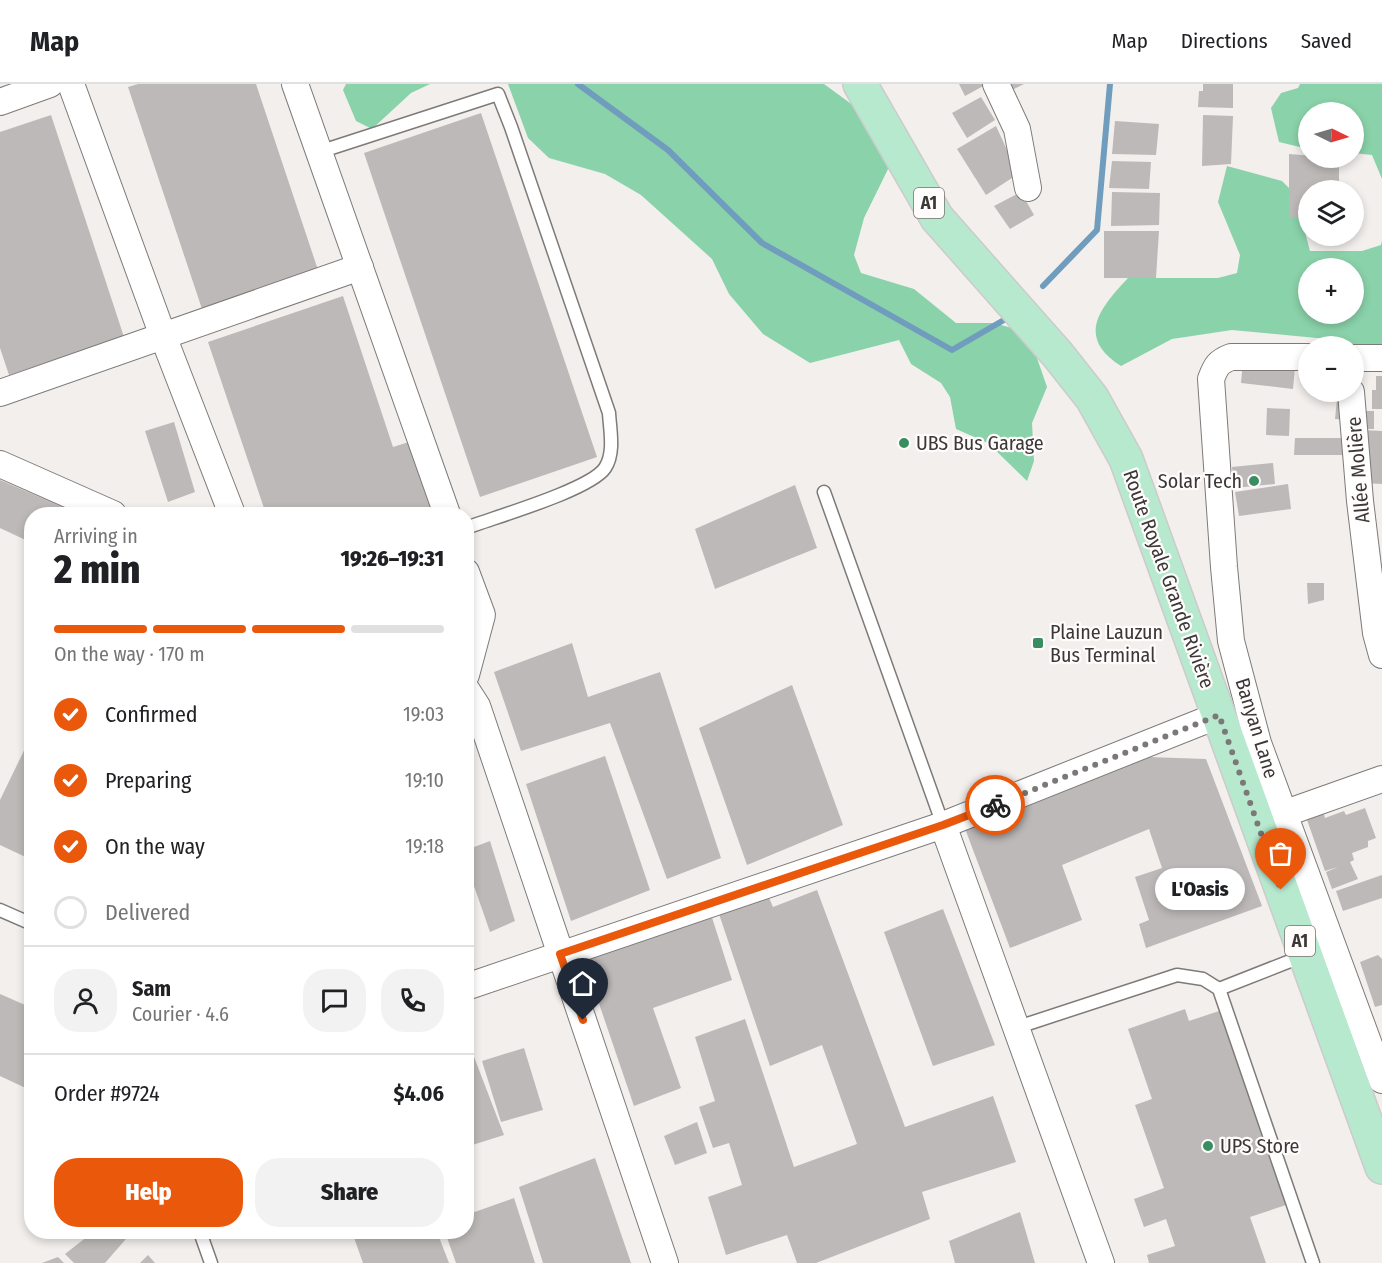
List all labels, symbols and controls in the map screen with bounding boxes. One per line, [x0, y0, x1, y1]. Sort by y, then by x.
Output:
text: Map [30, 25, 79, 58]
text: Map [1111, 28, 1148, 54]
text: Directions [1181, 28, 1268, 54]
text: Saved [1301, 28, 1352, 54]
north arrow [1298, 102, 1364, 168]
map controls [1298, 102, 1364, 402]
button: layers [1298, 180, 1364, 246]
road number: A1 [914, 188, 944, 218]
button: + [1298, 258, 1364, 324]
button: − [1298, 336, 1364, 402]
street label: Allée Molière [1341, 416, 1375, 524]
place label: UBS Bus Garage [916, 431, 1044, 455]
marker: UBS Bus Garage [897, 436, 911, 450]
street label: Route Royale Grande Rivière [1118, 466, 1220, 692]
place label: Solar Tech [1158, 469, 1242, 493]
marker: Solar Tech [1247, 474, 1261, 488]
text: Arriving in [54, 524, 138, 548]
text: 19:26–19:31 [340, 545, 444, 572]
text: 2 min [54, 547, 140, 593]
place label: Plaine Lauzun Bus Terminal [1050, 620, 1163, 667]
marker: Plaine Lauzun Bus Terminal [1031, 636, 1045, 650]
text: On the way · 170 m [54, 642, 205, 666]
street label: Banyan Lane [1230, 675, 1284, 781]
icon: check [54, 698, 87, 731]
text: Confirmed [105, 701, 198, 728]
text: 19:03 [403, 702, 444, 726]
icon: check [54, 764, 87, 797]
text: Preparing [105, 767, 191, 794]
text: 19:10 [405, 768, 444, 792]
courier [965, 775, 1025, 835]
icon: bike [979, 789, 1012, 822]
pin [1255, 828, 1306, 890]
icon: check [54, 830, 87, 863]
text: On the way [105, 833, 205, 860]
text: 19:18 [405, 834, 444, 858]
icon: bag [1264, 837, 1297, 870]
callout: L'Oasis [1155, 869, 1245, 911]
text: L'Oasis [1171, 877, 1229, 901]
text: Delivered [105, 899, 190, 926]
road number: A1 [1285, 926, 1315, 956]
pin [557, 958, 608, 1020]
icon: home [566, 967, 599, 1000]
button: person [54, 969, 117, 1032]
button: chat [303, 969, 366, 1032]
button: phone [381, 969, 444, 1032]
text: Sam [132, 975, 171, 1002]
text: Courier · 4.6 [132, 1002, 229, 1026]
text: Order #9724 [54, 1080, 160, 1107]
text: $4.06 [393, 1080, 444, 1107]
place label: UPS Store [1220, 1134, 1299, 1158]
marker: UPS Store [1201, 1139, 1215, 1153]
button: Help [54, 1158, 243, 1227]
button: Share [255, 1158, 444, 1227]

